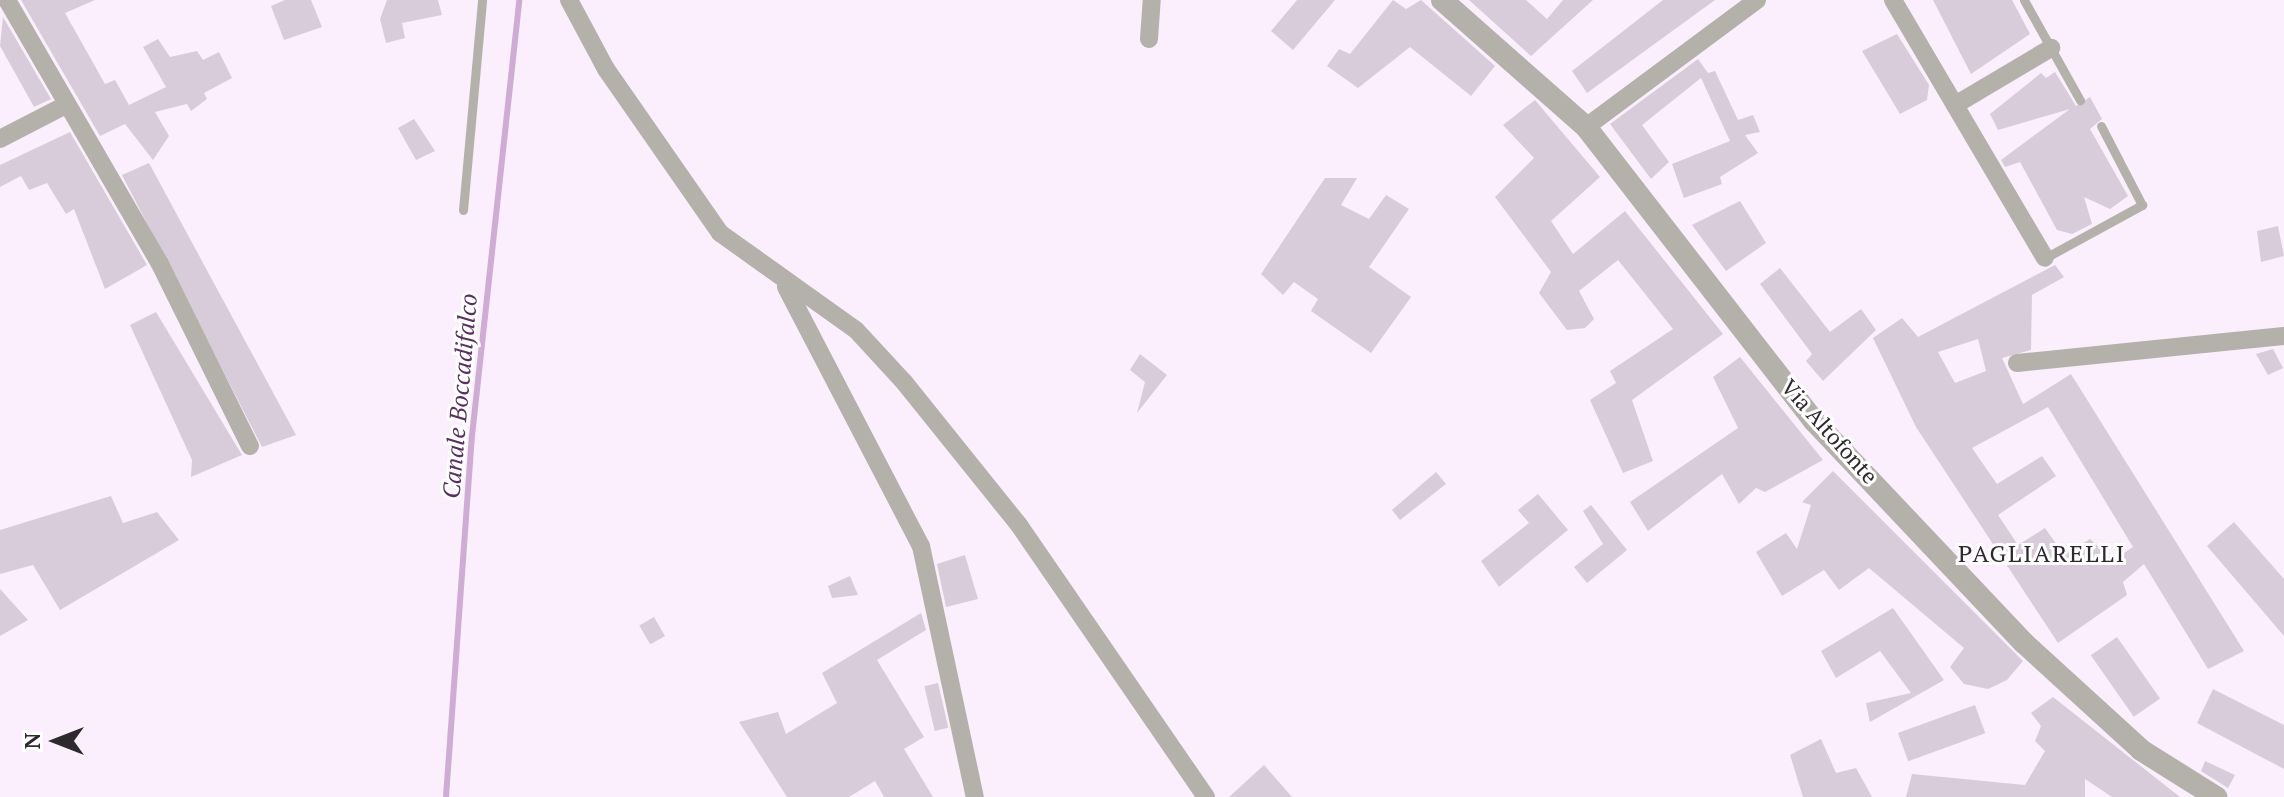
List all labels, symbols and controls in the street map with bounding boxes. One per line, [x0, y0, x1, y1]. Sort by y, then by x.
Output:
water label: Canale Boccadifalco [437, 292, 483, 500]
street label: Via Altofonte [1776, 373, 1884, 489]
district label: PAGLIARELLI [1958, 540, 2126, 568]
north arrow [16, 701, 96, 781]
text: N [17, 733, 46, 749]

